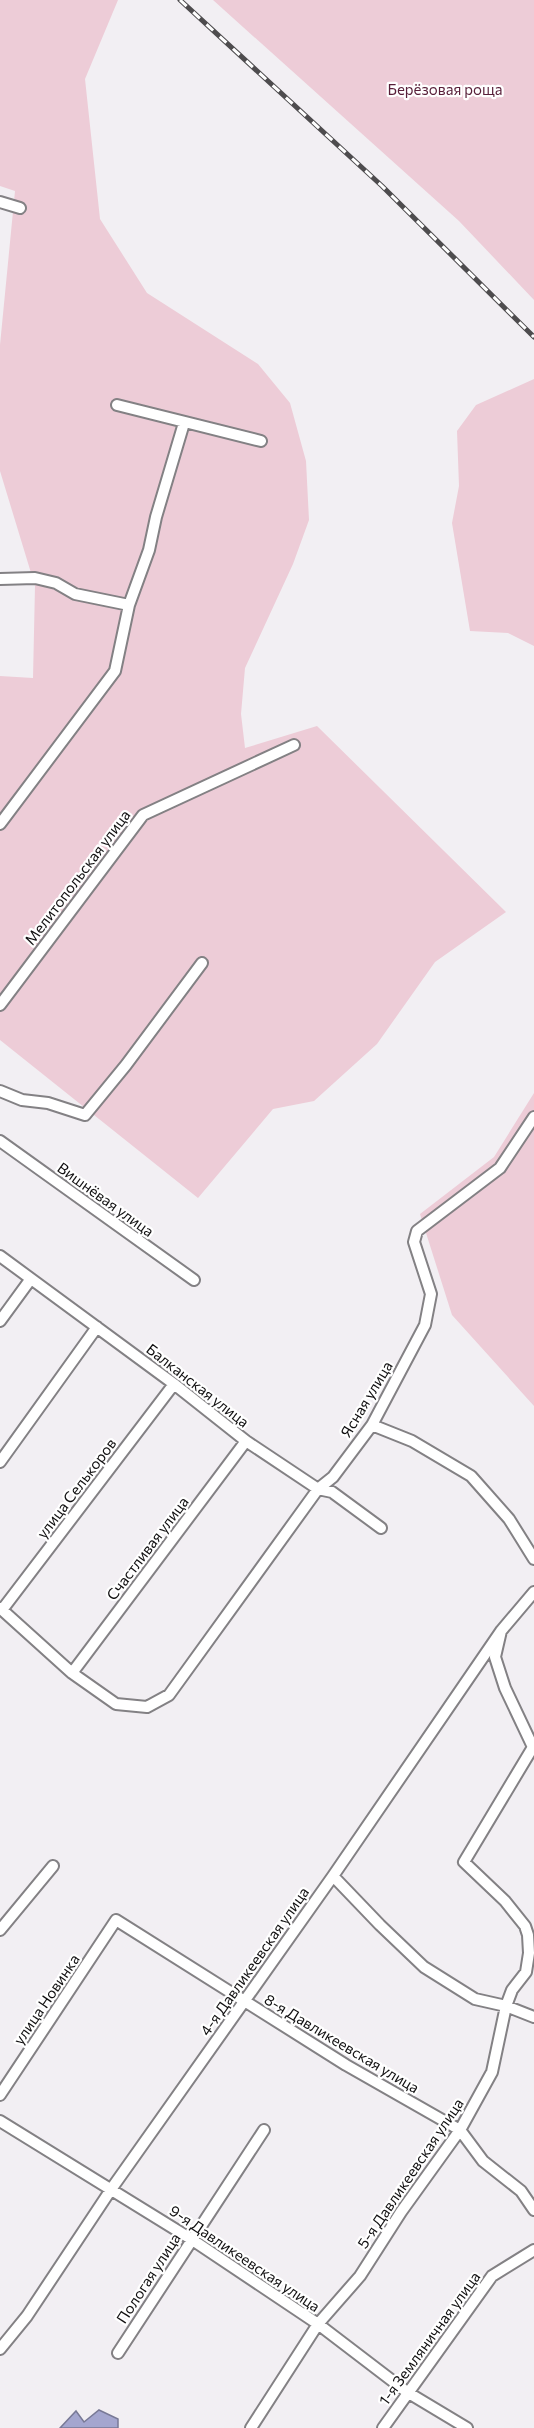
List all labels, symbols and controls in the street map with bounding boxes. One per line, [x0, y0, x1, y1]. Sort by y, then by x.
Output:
park label: Берёзовая роща [388, 80, 502, 98]
street label: Мелитопольская улица [20, 806, 134, 948]
street label: Вишнёвая улица [54, 1158, 158, 1240]
street label: Балканская улица [143, 1339, 253, 1431]
street label: Ясная улица [336, 1358, 396, 1440]
street label: улица Селькоров [32, 1434, 120, 1542]
street label: Счастливая улица [102, 1493, 192, 1603]
street label: 4-я Давликеевская улица [196, 1883, 312, 2039]
street label: улица Новинка [9, 1950, 83, 2048]
street label: 8-я Давликеевская улица [261, 1990, 423, 2096]
street label: 5-я Давликеевская улица [353, 2095, 467, 2251]
street label: 9-я Давликеевская улица [166, 2201, 324, 2315]
street label: Пологая улица [112, 2230, 184, 2326]
street label: 1-я Земляничная улица [375, 2268, 483, 2408]

